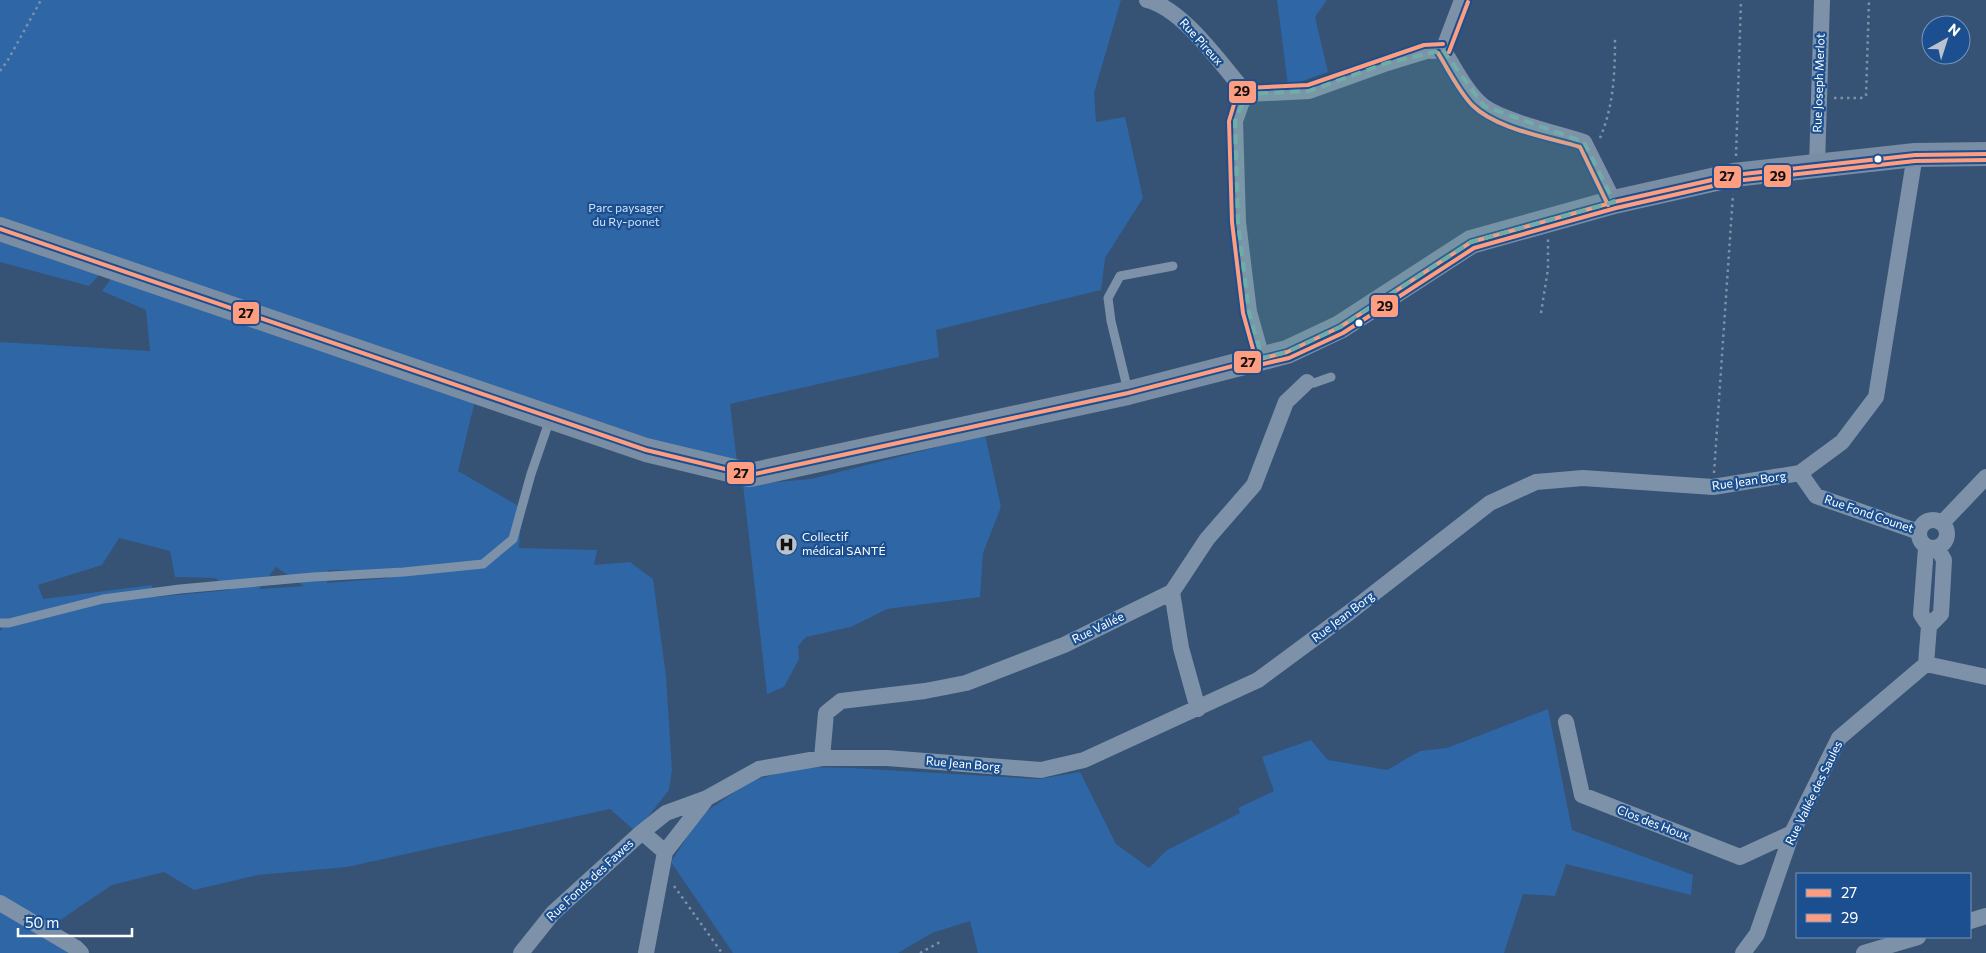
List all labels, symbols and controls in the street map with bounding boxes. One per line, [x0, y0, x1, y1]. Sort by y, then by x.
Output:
street label: Rue Pireux [1177, 15, 1227, 68]
north arrow [1921, 15, 1971, 65]
text: N [1945, 20, 1964, 39]
street label: Rue Joseph Merlot [1809, 33, 1828, 133]
line badge: 29 [1228, 80, 1257, 104]
text: 29 [1234, 82, 1251, 99]
unlabelled marker [1873, 154, 1883, 164]
line badge: 29 [1763, 164, 1792, 188]
line badge: 27 [1713, 165, 1742, 189]
text: 27 [1719, 167, 1735, 184]
text: 29 [1770, 167, 1787, 184]
park label: Parc paysager du Ry-ponet [588, 200, 664, 228]
line badge: 29 [1370, 294, 1399, 318]
text: 29 [1377, 297, 1394, 314]
line badge: 27 [232, 301, 260, 325]
text: 27 [238, 304, 254, 321]
unlabelled marker [1354, 318, 1364, 328]
line badge: 27 [1233, 350, 1262, 374]
text: 27 [1240, 353, 1256, 370]
line badge: 27 [726, 461, 755, 485]
text: 27 [733, 464, 749, 481]
street label: Rue Jean Borg [1711, 468, 1787, 493]
street label: Rue Fond Counet [1823, 491, 1916, 535]
place label: Collectif médical SANTÉ [802, 529, 886, 557]
hospital icon: Collectif médical SANTÉ [774, 532, 798, 556]
street label: Rue Jean Borg [1308, 588, 1377, 645]
street label: Rue Vallée [1069, 609, 1126, 646]
street label: Rue Vallée des Saules [1782, 738, 1844, 847]
street label: Rue Jean Borg [925, 753, 1001, 774]
street label: Clos des Houx [1615, 802, 1692, 842]
street label: Rue Fonds des Fawes [543, 835, 636, 923]
legend [1796, 873, 1971, 938]
text: 27 [1841, 883, 1857, 901]
scale bar [18, 906, 131, 938]
text: 29 [1841, 908, 1858, 926]
text: 50 m [25, 913, 59, 931]

